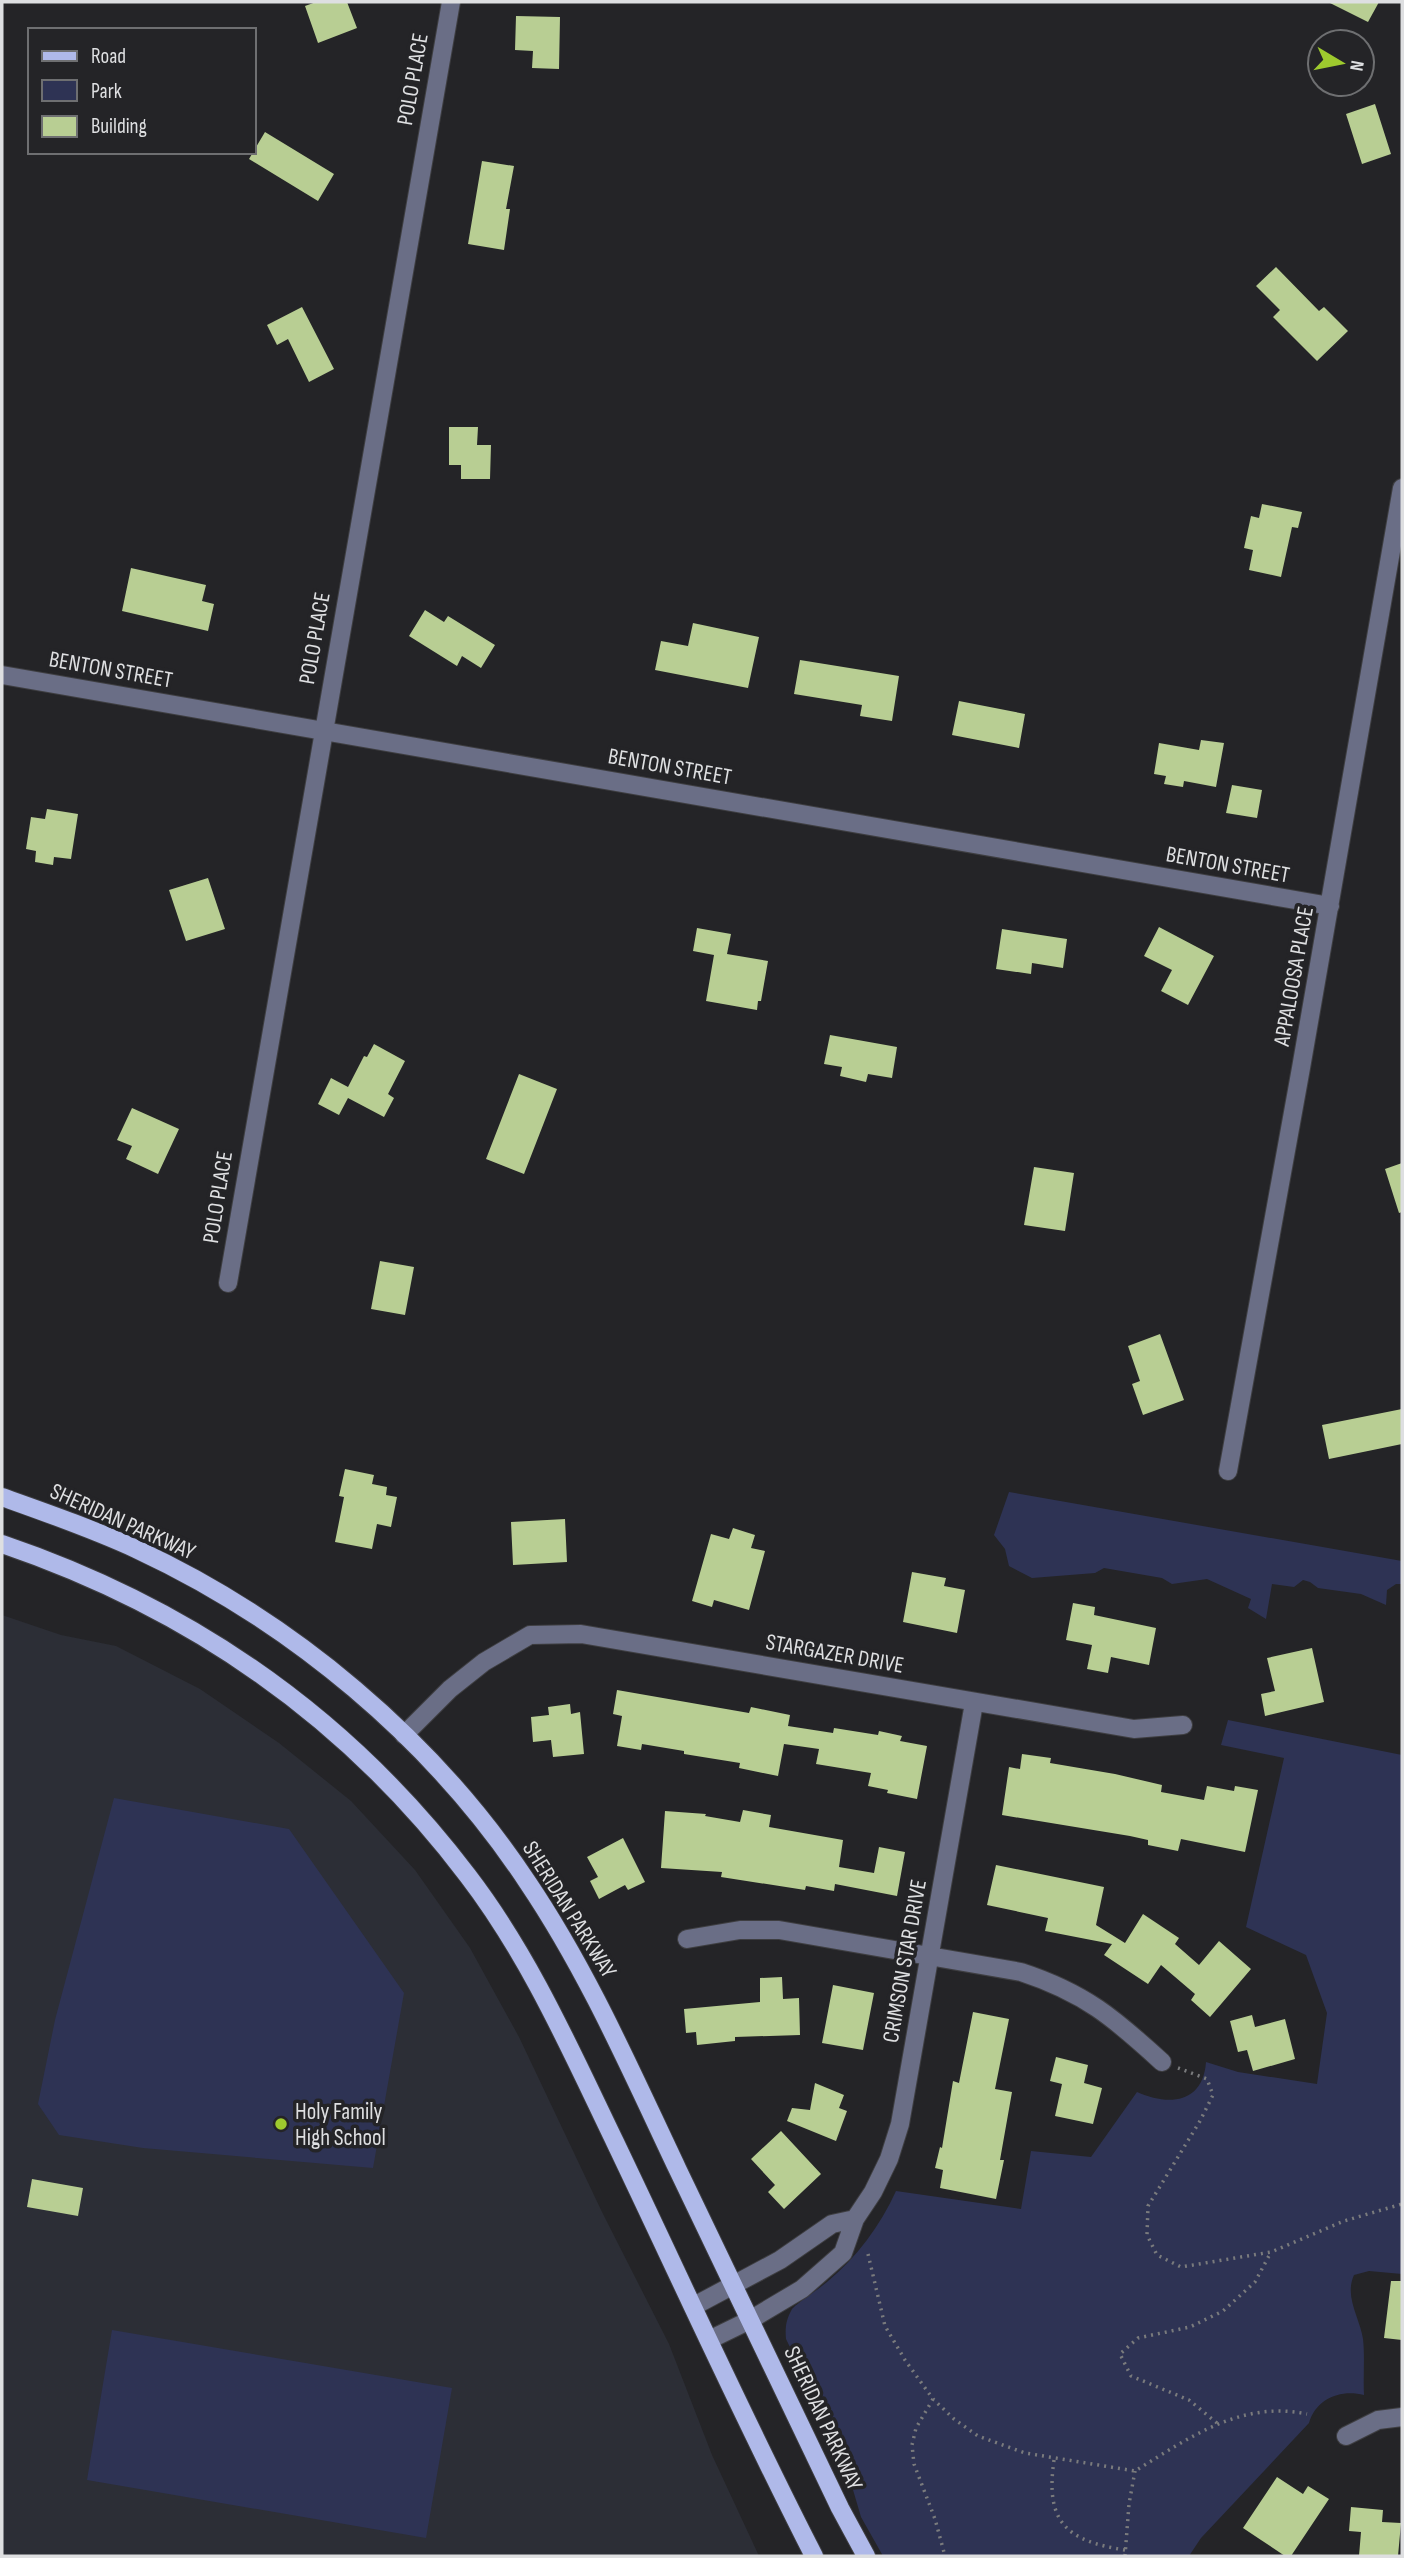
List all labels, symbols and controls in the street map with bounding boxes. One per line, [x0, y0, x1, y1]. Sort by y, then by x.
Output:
legend [28, 28, 256, 154]
north arrow [1306, 28, 1376, 98]
street label: POLO PLACE [391, 31, 435, 127]
text: Road [91, 44, 126, 69]
text: N [1344, 59, 1368, 73]
text: Park [91, 79, 122, 104]
text: Building [91, 114, 147, 139]
street label: POLO PLACE [293, 590, 337, 686]
street label: BENTON STREET [47, 645, 175, 695]
street label: BENTON STREET [606, 742, 734, 792]
street label: BENTON STREET [1164, 840, 1292, 890]
street label: APPALOOSA PLACE [1268, 904, 1320, 1049]
street label: POLO PLACE [197, 1149, 239, 1245]
street label: SHERIDAN PARKWAY [46, 1477, 200, 1567]
street label: STARGAZER DRIVE [764, 1628, 906, 1680]
street label: SHERIDAN PARKWAY [516, 1836, 623, 1983]
street label: CRIMSON STAR DRIVE [877, 1877, 933, 2045]
place label: Holy Family High School [295, 2098, 386, 2152]
marker: Holy Family High School [273, 2116, 289, 2132]
street label: SHERIDAN PARKWAY [777, 2342, 869, 2495]

